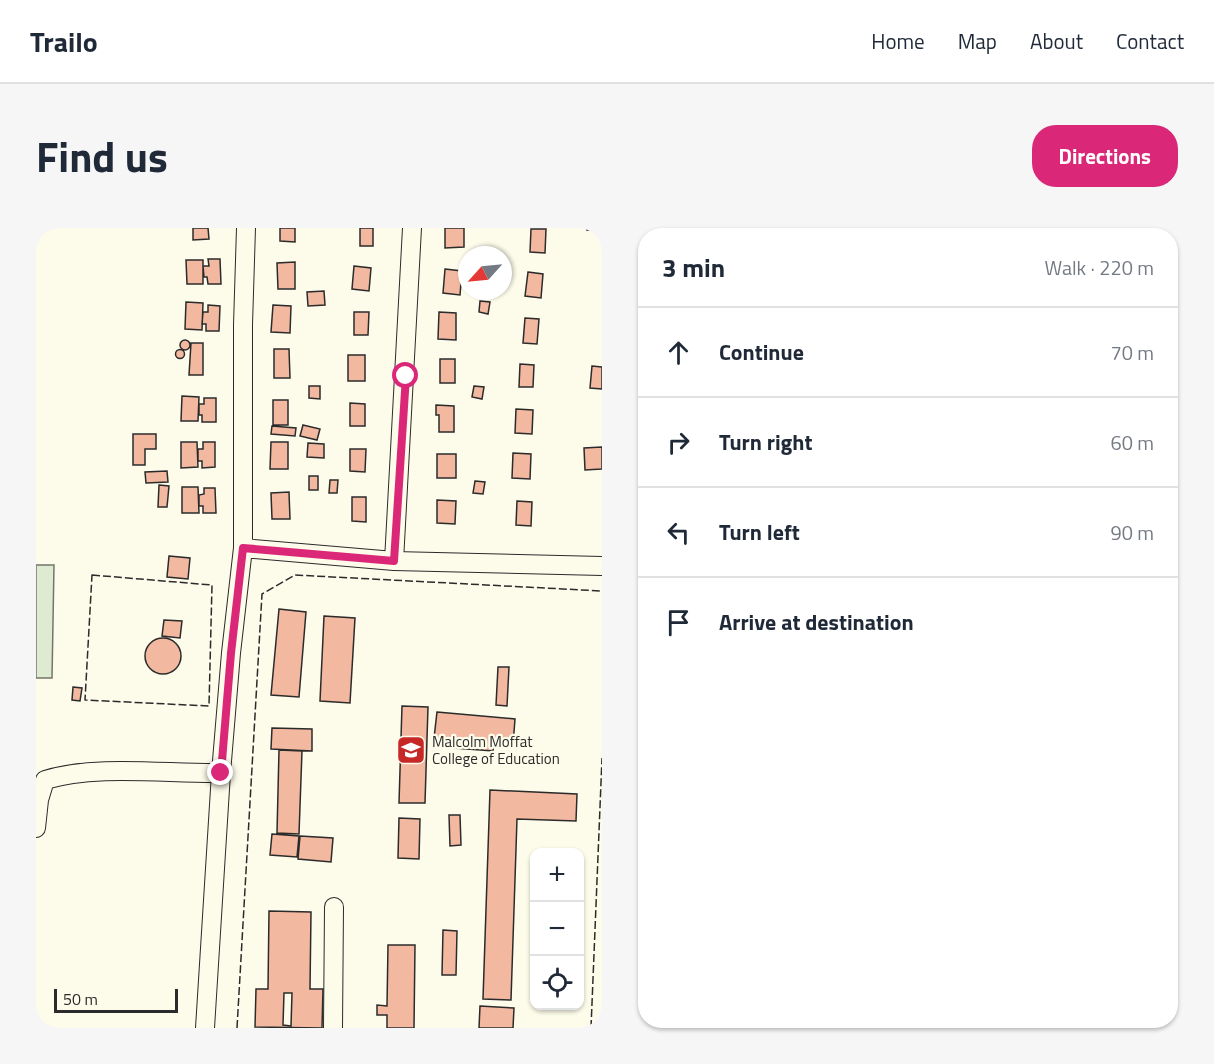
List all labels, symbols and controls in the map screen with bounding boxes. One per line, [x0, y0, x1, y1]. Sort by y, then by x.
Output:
text: Trailo [30, 20, 98, 63]
text: Home [871, 25, 925, 57]
text: Map [958, 25, 997, 57]
text: About [1030, 25, 1083, 57]
text: Contact [1116, 25, 1184, 57]
text: Find us [36, 124, 168, 188]
button: Directions [1032, 125, 1178, 187]
north arrow [458, 246, 512, 300]
text: 3 min [662, 248, 725, 287]
text: Walk · 220 m [1045, 252, 1154, 283]
text: Continue [719, 335, 804, 369]
icon: ahead [662, 336, 695, 369]
text: 70 m [1110, 337, 1154, 368]
route start [392, 362, 418, 388]
text: Turn right [719, 425, 813, 459]
icon: right [662, 426, 695, 459]
text: 60 m [1110, 427, 1154, 458]
text: Turn left [719, 515, 800, 549]
icon: left [662, 516, 695, 549]
text: 90 m [1110, 517, 1154, 548]
text: Arrive at destination [719, 605, 914, 639]
icon: arrive [662, 606, 695, 639]
place label: Malcolm Moffat College of Education [432, 730, 560, 770]
school or university icon: Malcolm Moffat College of Education [395, 734, 427, 766]
route end [207, 759, 233, 785]
map controls [530, 848, 584, 1010]
button: + [530, 848, 584, 902]
button: − [530, 902, 584, 956]
button: locate [530, 956, 584, 1010]
scale bar [54, 986, 178, 1014]
text: 50 m [63, 987, 98, 1011]

